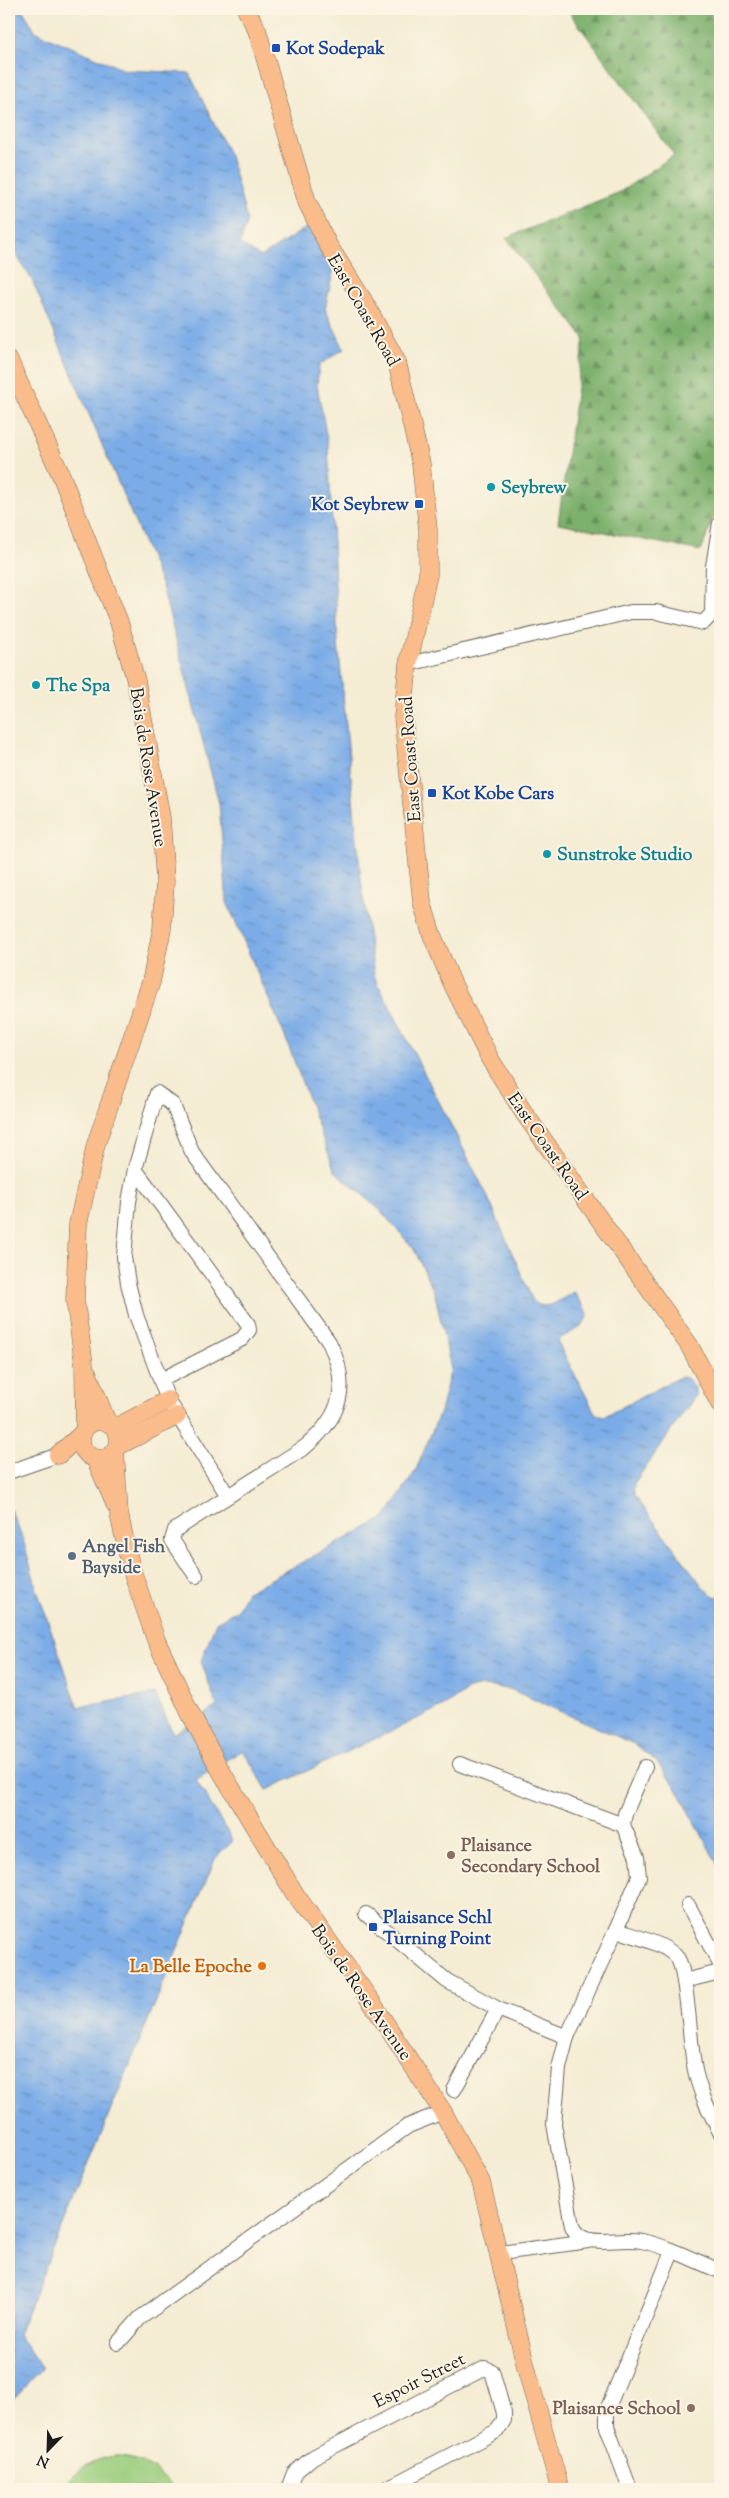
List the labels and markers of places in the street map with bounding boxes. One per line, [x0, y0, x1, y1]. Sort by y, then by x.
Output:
place label: Kot Sodepak [286, 37, 385, 63]
marker: Kot Sodepak [270, 42, 282, 54]
place label: Seybrew [501, 476, 567, 502]
marker: Seybrew [485, 481, 497, 493]
place label: Kot Seybrew [311, 493, 410, 519]
marker: Kot Seybrew [413, 498, 425, 510]
place label: The Spa [46, 674, 111, 700]
marker: The Spa [30, 679, 42, 691]
place label: Kot Kobe Cars [442, 782, 554, 808]
marker: Kot Kobe Cars [426, 787, 438, 799]
place label: Sunstroke Studio [557, 843, 693, 869]
marker: Sunstroke Studio [541, 848, 553, 860]
place label: Angel Fish Bayside [82, 1535, 166, 1582]
marker: Angel Fish Bayside [66, 1550, 78, 1562]
place label: Plaisance Secondary School [461, 1834, 601, 1881]
marker: Plaisance Secondary School [445, 1849, 457, 1861]
place label: Plaisance Schl Turning Point [383, 1906, 493, 1953]
marker: Plaisance Schl Turning Point [367, 1921, 379, 1933]
place label: La Belle Epoche [130, 1955, 253, 1981]
marker: La Belle Epoche [256, 1960, 268, 1972]
place label: Plaisance School [552, 2397, 682, 2423]
marker: Plaisance School [685, 2402, 697, 2414]

